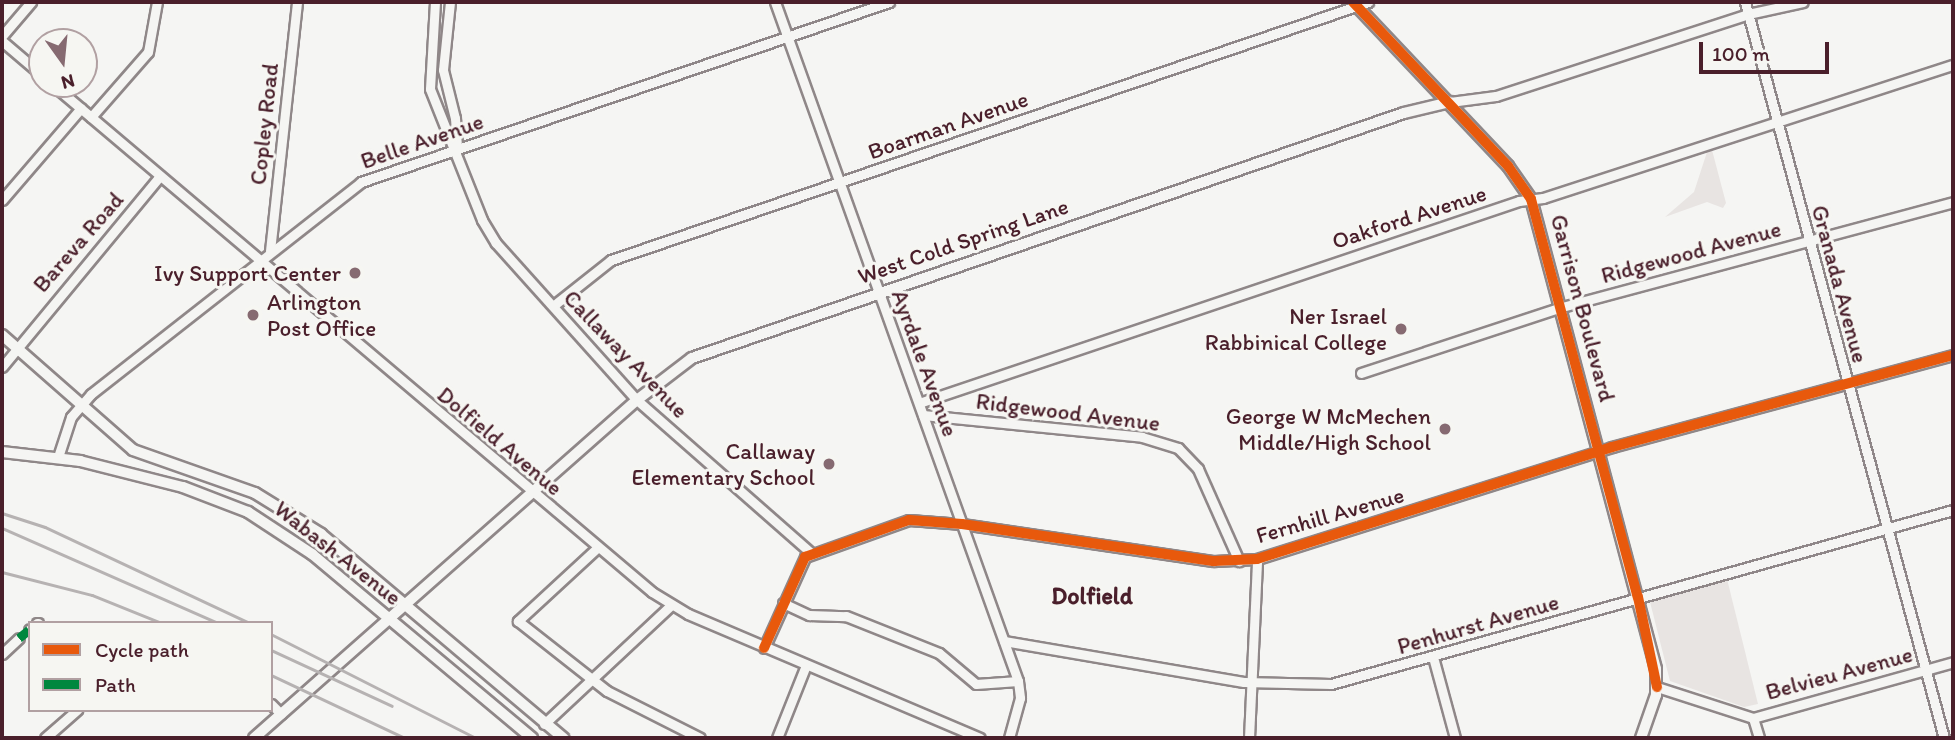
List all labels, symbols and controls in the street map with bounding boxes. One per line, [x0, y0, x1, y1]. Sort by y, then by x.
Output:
north arrow [28, 28, 98, 98]
scale bar [1703, 28, 1832, 72]
text: 100 m [1712, 41, 1770, 66]
street label: Copley Road [244, 62, 284, 186]
text: N [59, 69, 77, 95]
street label: Boarman Avenue [864, 85, 1032, 165]
street label: Belle Avenue [358, 107, 486, 175]
street label: Oakford Avenue [1329, 179, 1489, 255]
street label: Bareva Road [27, 186, 129, 298]
street label: West Cold Spring Lane [854, 192, 1072, 290]
street label: Granada Avenue [1806, 202, 1874, 366]
street label: Garrison Boulevard [1545, 211, 1621, 405]
street label: Ridgewood Avenue [1599, 215, 1783, 289]
place label: Ivy Support Center [155, 259, 341, 287]
marker: Ivy Support Center [347, 265, 363, 281]
street label: Callaway Avenue [558, 284, 694, 424]
street label: Ayrdale Avenue [886, 286, 964, 440]
place label: Arlington Post Office [267, 288, 376, 342]
place label: Ner Israel Rabbinical College [1205, 302, 1387, 356]
marker: Arlington Post Office [245, 307, 261, 323]
marker: Ner Israel Rabbinical College [1393, 321, 1409, 337]
street label: Dolfield Avenue [432, 381, 568, 501]
street label: Ridgewood Avenue [975, 387, 1161, 437]
place label: George W McMechen Middle/High School [1226, 402, 1431, 456]
marker: George W McMechen Middle/High School [1437, 421, 1453, 437]
place label: Callaway Elementary School [632, 437, 815, 491]
marker: Callaway Elementary School [821, 456, 837, 472]
street label: Fernhill Avenue [1253, 481, 1407, 549]
street label: Wabash Avenue [269, 495, 407, 611]
district label: Dolfield [1051, 582, 1133, 610]
street label: Penhurst Avenue [1395, 588, 1561, 660]
legend [28, 621, 273, 712]
text: Cycle path [95, 637, 189, 662]
street label: Belvieu Avenue [1763, 640, 1915, 706]
text: Path [95, 672, 136, 697]

